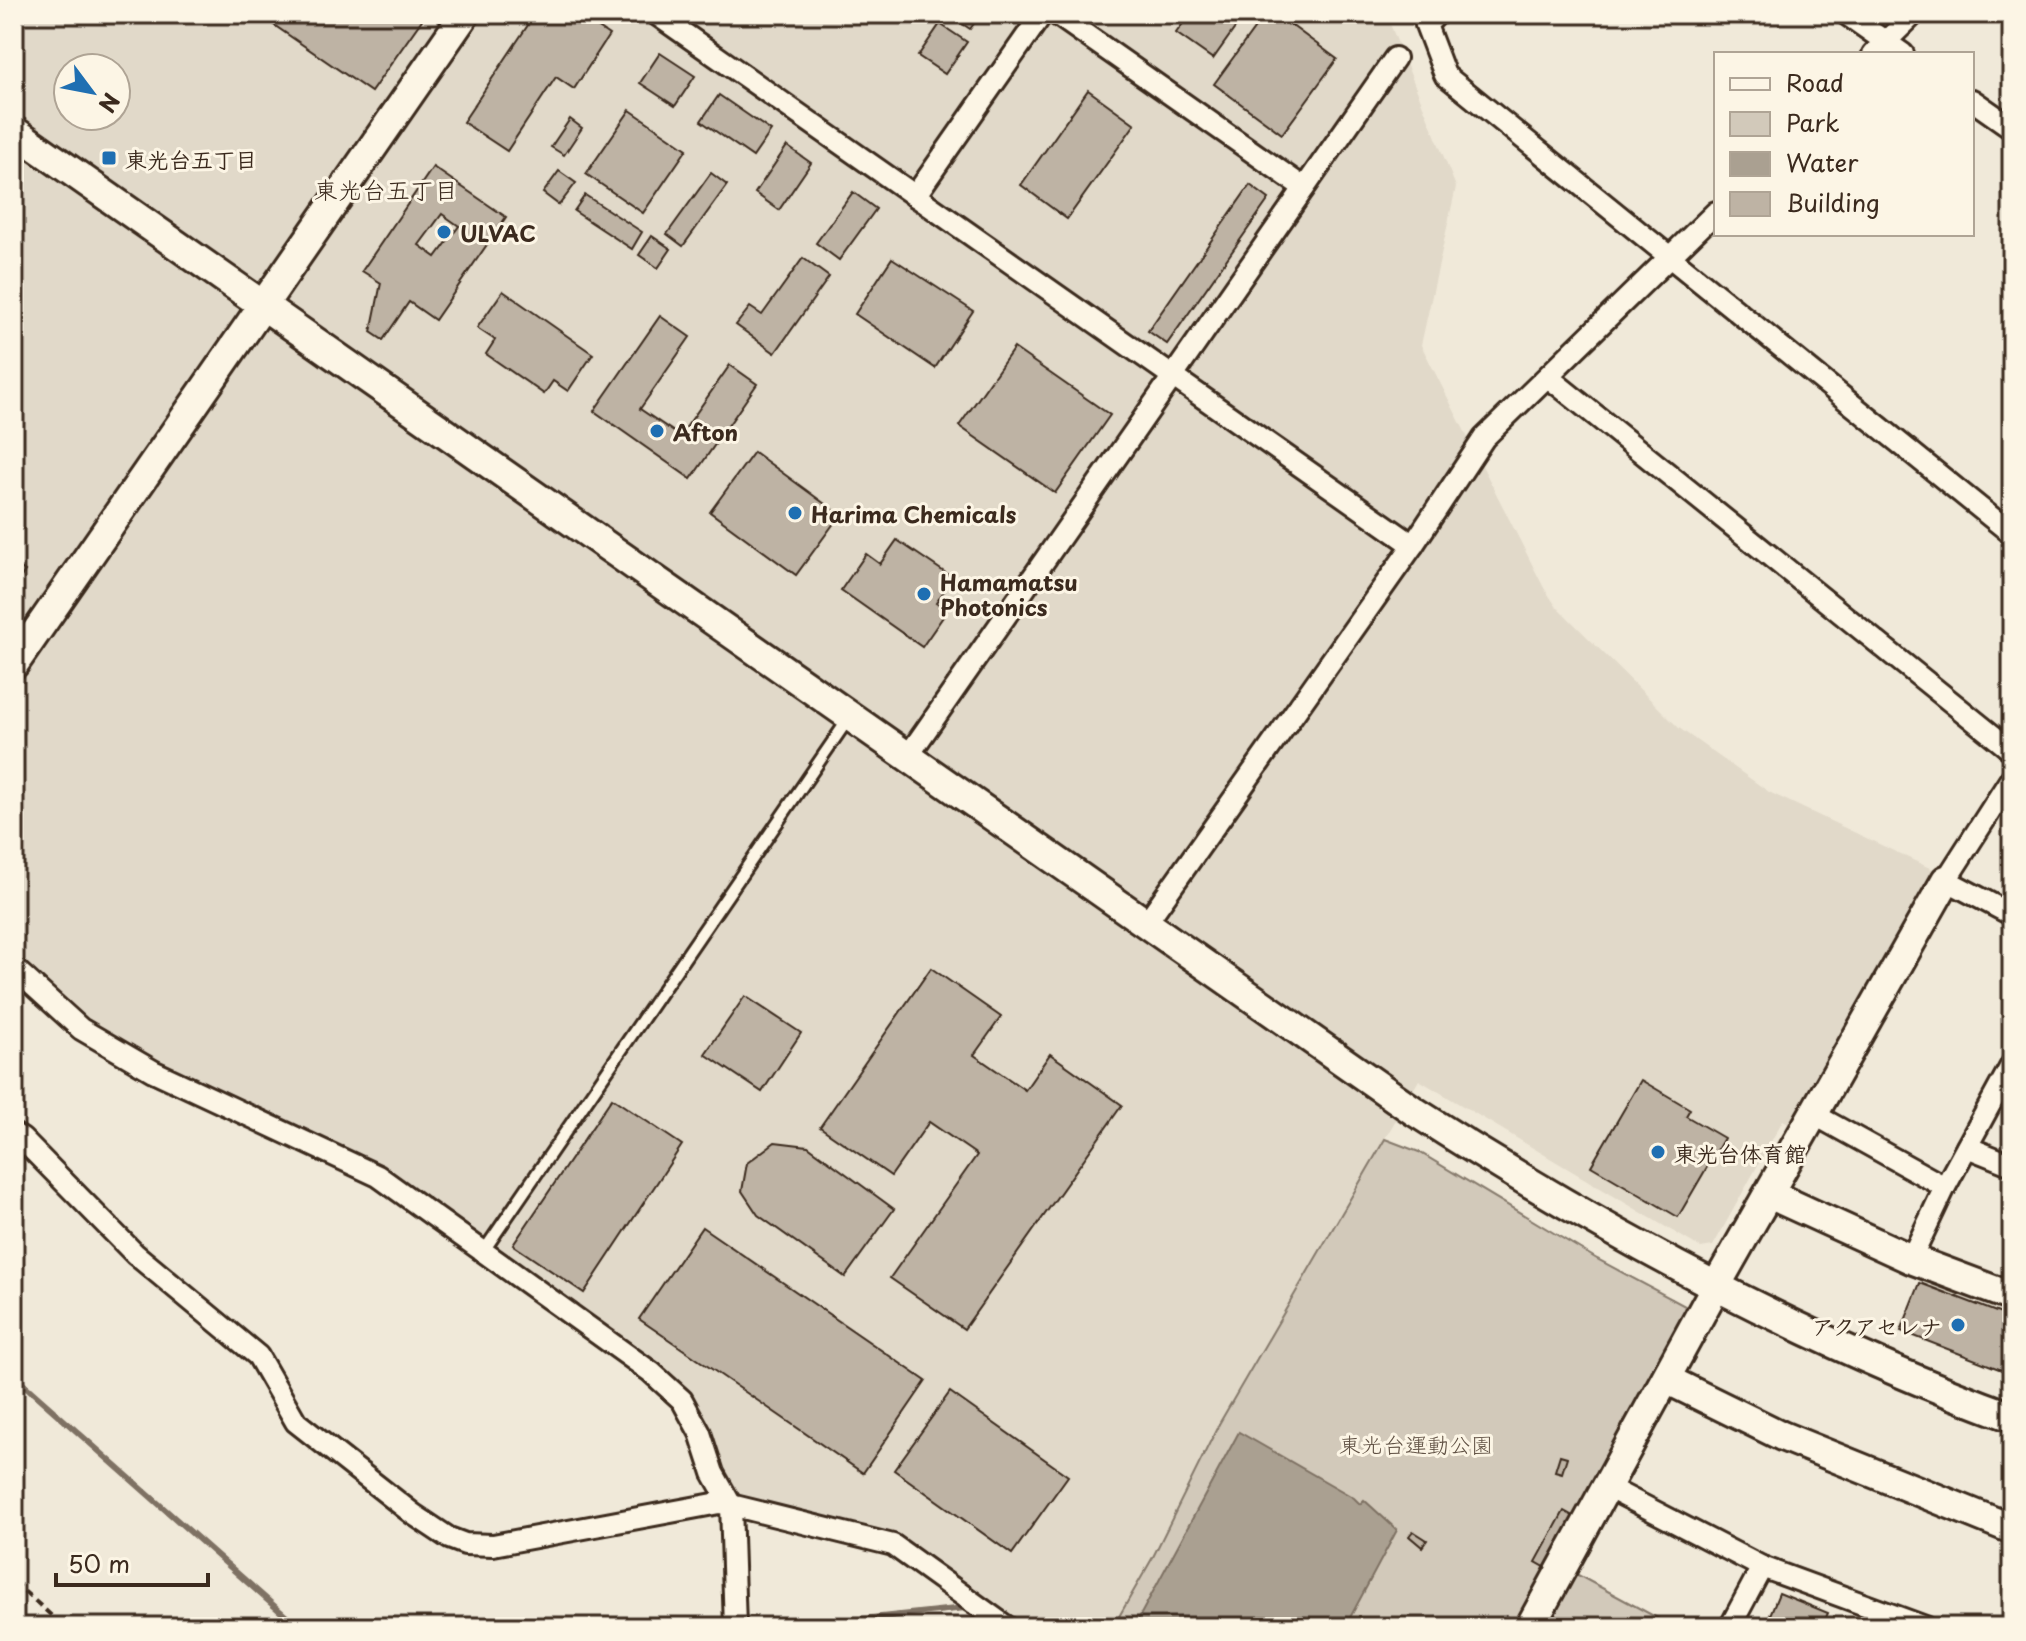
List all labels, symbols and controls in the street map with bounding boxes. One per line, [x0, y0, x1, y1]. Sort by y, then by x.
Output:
north arrow [52, 52, 132, 132]
legend [1714, 52, 1974, 236]
text: Road [1786, 64, 1844, 100]
text: N [92, 87, 129, 120]
text: Park [1786, 104, 1840, 140]
place label: 東光台五丁目 [125, 142, 257, 175]
text: Water [1786, 144, 1859, 180]
marker: 東光台五丁目 [100, 149, 118, 167]
district label: 東光台五丁目 [314, 171, 458, 207]
text: Building [1786, 184, 1880, 220]
place label: ULVAC [460, 216, 536, 249]
marker: ULVAC [435, 223, 453, 241]
place label: Afton [673, 415, 738, 448]
marker: Afton [648, 422, 666, 440]
place label: Harima Chemicals [811, 497, 1017, 530]
marker: Harima Chemicals [786, 504, 804, 522]
place label: Hamamatsu Photonics [940, 565, 1078, 623]
marker: Hamamatsu Photonics [915, 585, 933, 603]
place label: 東光台体育館 [1674, 1136, 1806, 1169]
marker: 東光台体育館 [1649, 1143, 1667, 1161]
place label: アクアセレナ [1812, 1309, 1942, 1342]
marker: アクアセレナ [1949, 1316, 1967, 1334]
park label: 東光台運動公園 [1339, 1427, 1493, 1460]
scale bar [56, 1537, 208, 1587]
text: 50 m [68, 1545, 130, 1581]

